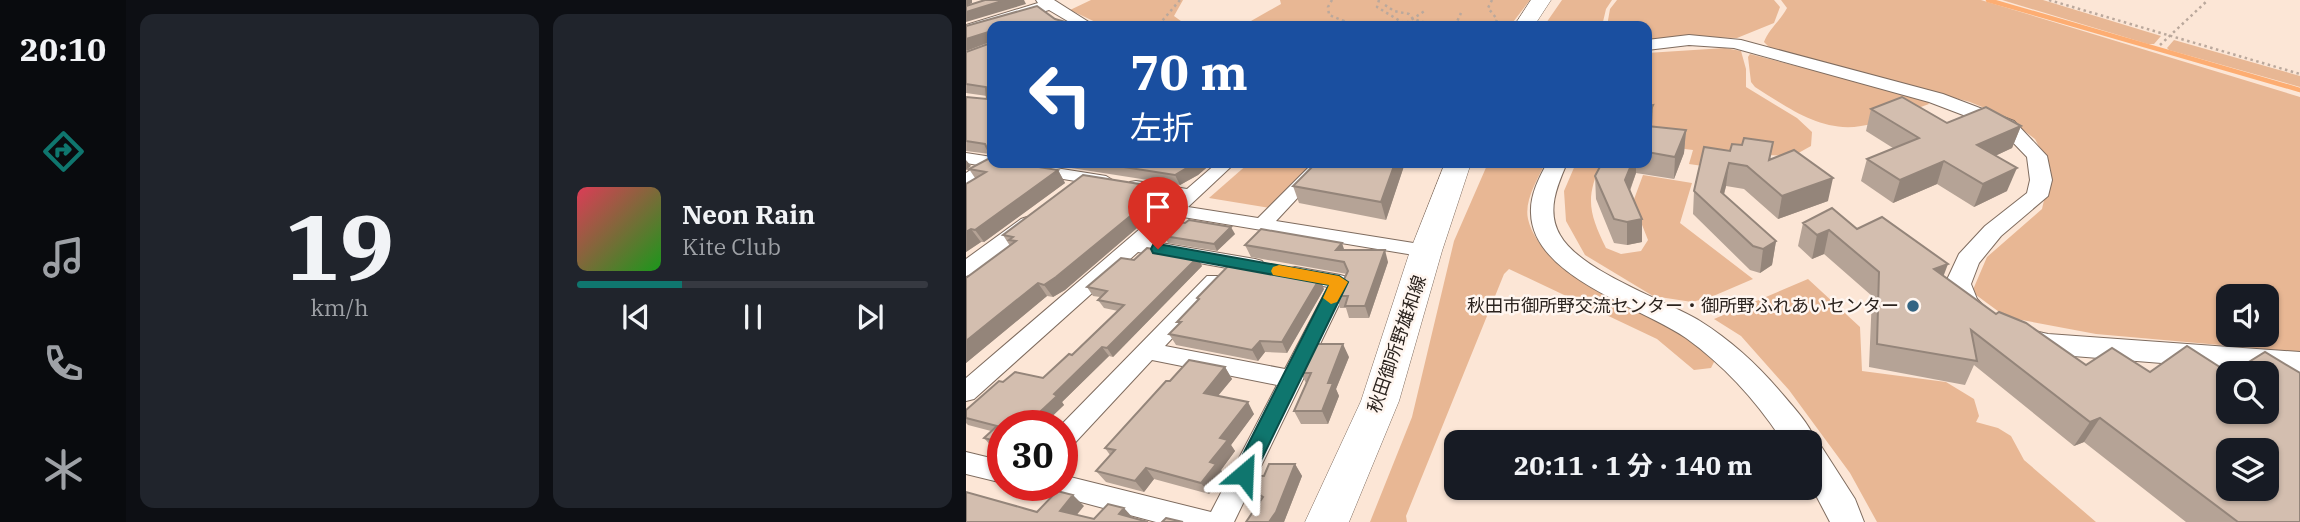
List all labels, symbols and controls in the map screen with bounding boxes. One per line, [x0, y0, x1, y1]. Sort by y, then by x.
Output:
text: 20:10 [20, 28, 106, 70]
text: 70 m [1130, 40, 1248, 103]
icon: left [1015, 49, 1106, 140]
text: 左折 [1130, 106, 1194, 148]
icon: directions [39, 127, 88, 176]
pin [1128, 177, 1188, 249]
text: 19 [285, 187, 394, 305]
icon: arrive [1139, 188, 1177, 226]
text: Neon Rain [682, 197, 815, 231]
text: Kite Club [682, 231, 781, 261]
icon: music [39, 233, 88, 282]
street label: 秋田御所野雄和線 [1362, 272, 1431, 416]
map controls [2216, 284, 2279, 501]
button: sound [2216, 284, 2279, 347]
text: km/h [310, 292, 369, 322]
place label: 秋田市御所野交流センター・御所野ふれあいセンター [1467, 294, 1899, 317]
icon: previous [617, 298, 655, 336]
icon: pause [734, 298, 772, 336]
icon: next [851, 298, 889, 336]
marker: 秋田市御所野交流センター・御所野ふれあいセンター [1905, 298, 1921, 314]
icon: phone [39, 339, 88, 388]
button: search [2216, 361, 2279, 424]
speed limit sign: 30 [987, 410, 1078, 501]
position arrow [1207, 437, 1281, 511]
button: layers [2216, 438, 2279, 501]
icon: climate [39, 445, 88, 494]
text: 20:11 · 1 分 · 140 m [1514, 448, 1752, 482]

